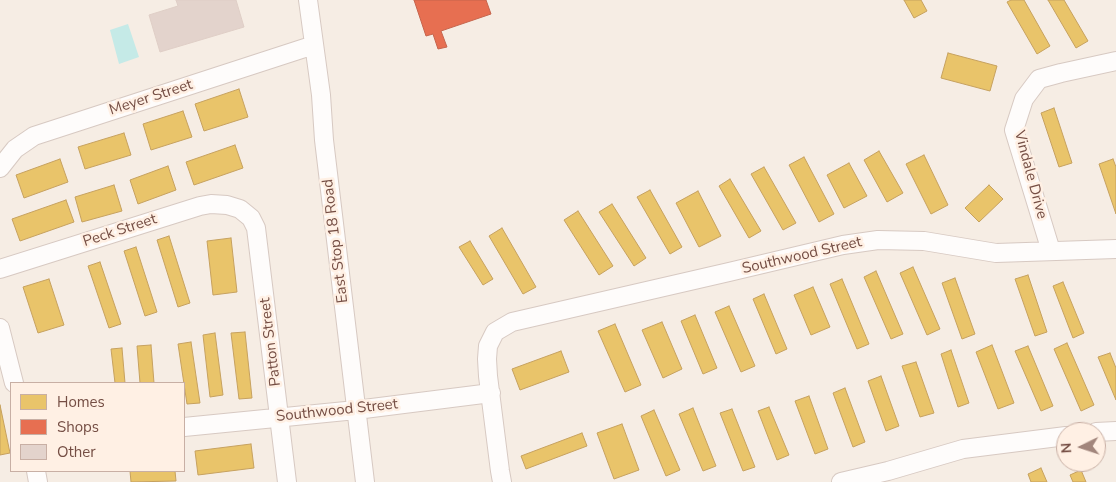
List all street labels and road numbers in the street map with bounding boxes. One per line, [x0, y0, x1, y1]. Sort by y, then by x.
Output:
street label: Meyer Street [107, 76, 195, 120]
street label: Vindale Drive [1010, 129, 1050, 221]
street label: East Stop 18 Road [319, 178, 353, 304]
street label: Peck Street [81, 211, 159, 251]
street label: Southwood Street [740, 233, 864, 279]
street label: Patton Street [257, 297, 285, 387]
street label: Southwood Street [275, 396, 399, 426]

